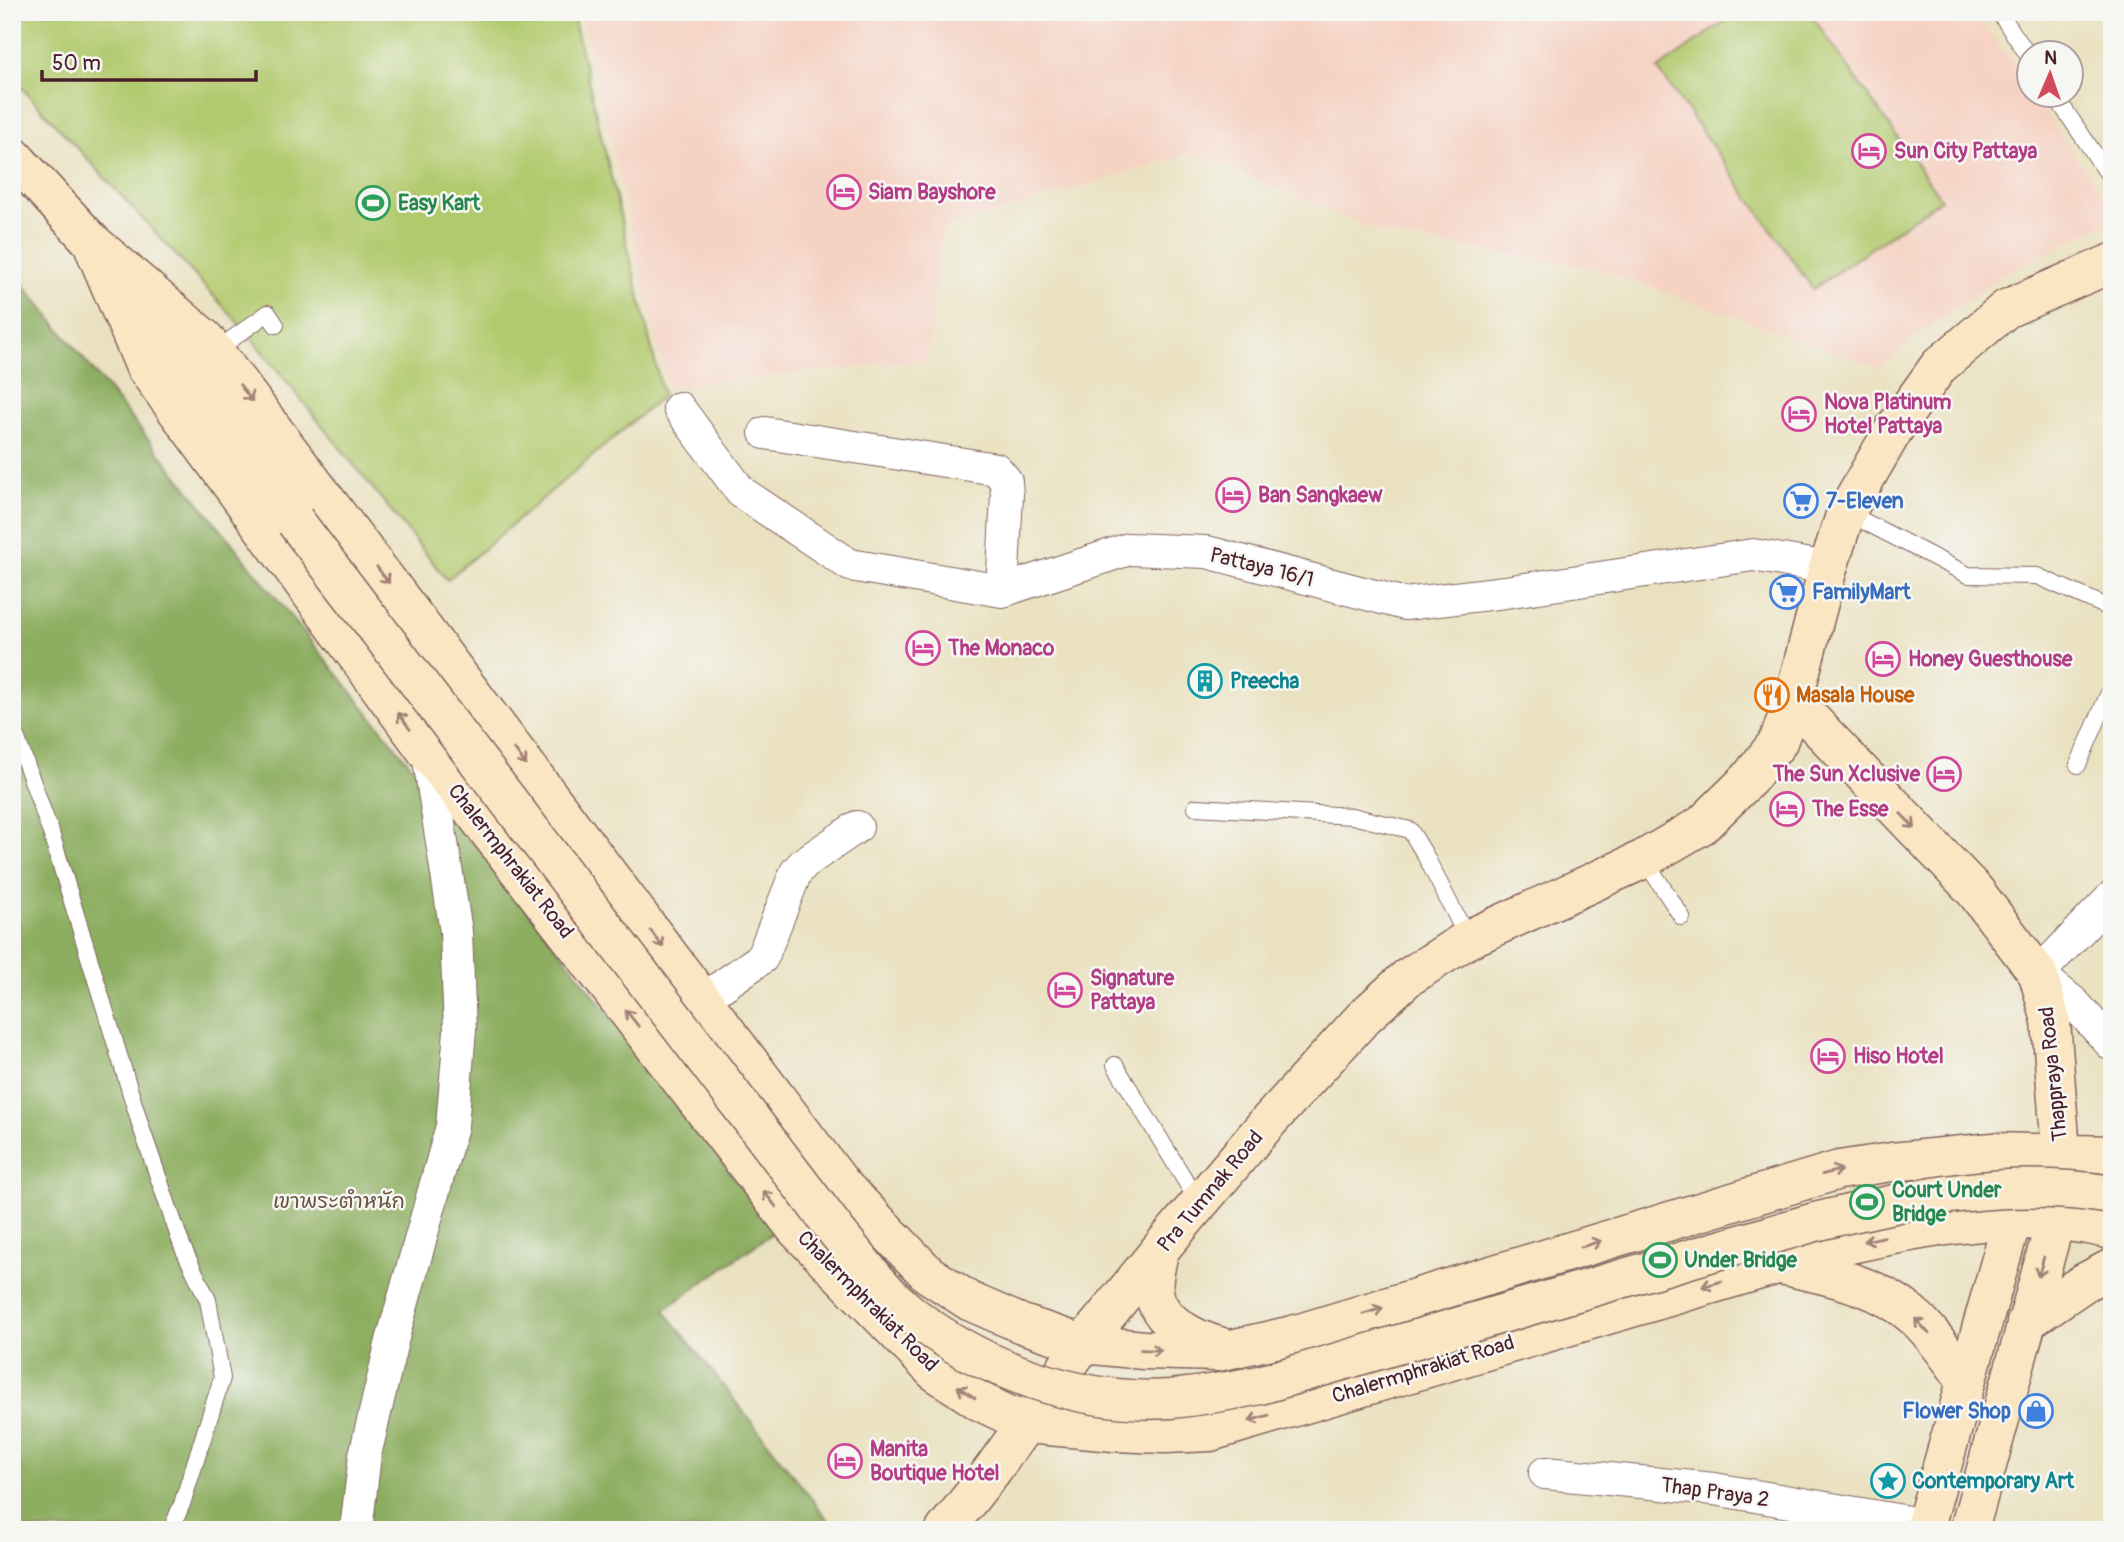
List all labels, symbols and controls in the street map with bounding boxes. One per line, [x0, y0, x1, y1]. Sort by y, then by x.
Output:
scale bar [42, 38, 256, 82]
north arrow [2016, 38, 2086, 108]
text: N [2044, 46, 2058, 70]
text: 50 m [52, 50, 101, 77]
hotel icon: Sun City Pattaya [1850, 132, 1888, 170]
place label: Sun City Pattaya [1894, 138, 2037, 165]
hotel icon: Siam Bayshore [825, 173, 863, 211]
place label: Siam Bayshore [868, 179, 996, 206]
sports icon: Easy Kart [354, 184, 392, 222]
place label: Easy Kart [398, 190, 481, 217]
one-way arrow [239, 383, 254, 402]
place label: Nova Platinum Hotel Pattaya [1824, 389, 1952, 440]
hotel icon: Nova Platinum Hotel Pattaya [1780, 395, 1818, 433]
hotel icon: Ban Sangkaew [1214, 476, 1252, 514]
place label: Ban Sangkaew [1258, 482, 1383, 509]
supermarket icon: 7-Eleven [1782, 482, 1820, 520]
place label: 7-Eleven [1826, 488, 1904, 515]
street label: Pattaya 16/1 [1207, 542, 1317, 593]
one-way arrow [376, 565, 390, 584]
supermarket icon: FamilyMart [1768, 573, 1806, 611]
place label: FamilyMart [1812, 579, 1911, 606]
hotel icon: The Monaco [904, 629, 942, 667]
place label: The Monaco [947, 635, 1055, 662]
hotel icon: Honey Guesthouse [1864, 640, 1902, 678]
place label: Honey Guesthouse [1908, 646, 2073, 673]
building icon: Preecha [1186, 662, 1224, 700]
place label: Preecha [1230, 668, 1299, 695]
restaurant icon: Masala House [1753, 676, 1791, 714]
place label: Masala House [1796, 682, 1915, 709]
one-way arrow [397, 712, 412, 730]
one-way arrow [512, 747, 527, 766]
hotel icon: The Sun Xclusive [1925, 755, 1963, 793]
place label: The Sun Xclusive [1772, 761, 1921, 788]
street label: Chalermphrakiat Road [442, 778, 579, 944]
hotel icon: The Esse [1768, 790, 1806, 828]
place label: The Esse [1811, 796, 1889, 823]
one-way arrow [1900, 812, 1916, 830]
one-way arrow [649, 929, 664, 947]
place label: Signature Pattaya [1090, 965, 1175, 1016]
hotel icon: Signature Pattaya [1046, 971, 1084, 1009]
street label: Thappraya Road [2033, 1005, 2074, 1143]
one-way arrow [624, 1009, 639, 1028]
hotel icon: Hiso Hotel [1809, 1037, 1847, 1075]
place label: Hiso Hotel [1853, 1043, 1944, 1070]
street label: Pra Tumnak Road [1151, 1125, 1269, 1258]
one-way arrow [1820, 1165, 1843, 1178]
place label: Court Under Bridge [1892, 1177, 2002, 1228]
sports icon: Court Under Bridge [1848, 1183, 1886, 1221]
park label: เขาพระตำหนัก [273, 1188, 405, 1215]
one-way arrow [763, 1190, 778, 1208]
street label: Chalermphrakiat Road [791, 1225, 944, 1378]
one-way arrow [1863, 1233, 1886, 1246]
one-way arrow [1579, 1237, 1601, 1249]
sports icon: Under Bridge [1641, 1241, 1679, 1279]
place label: Under Bridge [1684, 1247, 1798, 1274]
one-way arrow [2034, 1256, 2047, 1278]
one-way arrow [1701, 1278, 1723, 1291]
one-way arrow [1362, 1303, 1384, 1316]
one-way arrow [1914, 1317, 1930, 1335]
street label: Chalermphrakiat Road [1329, 1329, 1518, 1410]
one-way arrow [1139, 1344, 1162, 1357]
one-way arrow [957, 1385, 976, 1400]
shop icon: Flower Shop [2017, 1392, 2055, 1430]
place label: Flower Shop [1902, 1398, 2011, 1425]
one-way arrow [1248, 1412, 1271, 1425]
place label: Manita Boutique Hotel [870, 1436, 1000, 1487]
hotel icon: Manita Boutique Hotel [826, 1442, 864, 1480]
place icon: Contemporary Art [1869, 1462, 1907, 1500]
place label: Contemporary Art [1912, 1468, 2075, 1495]
street label: Thap Praya 2 [1659, 1472, 1771, 1513]

